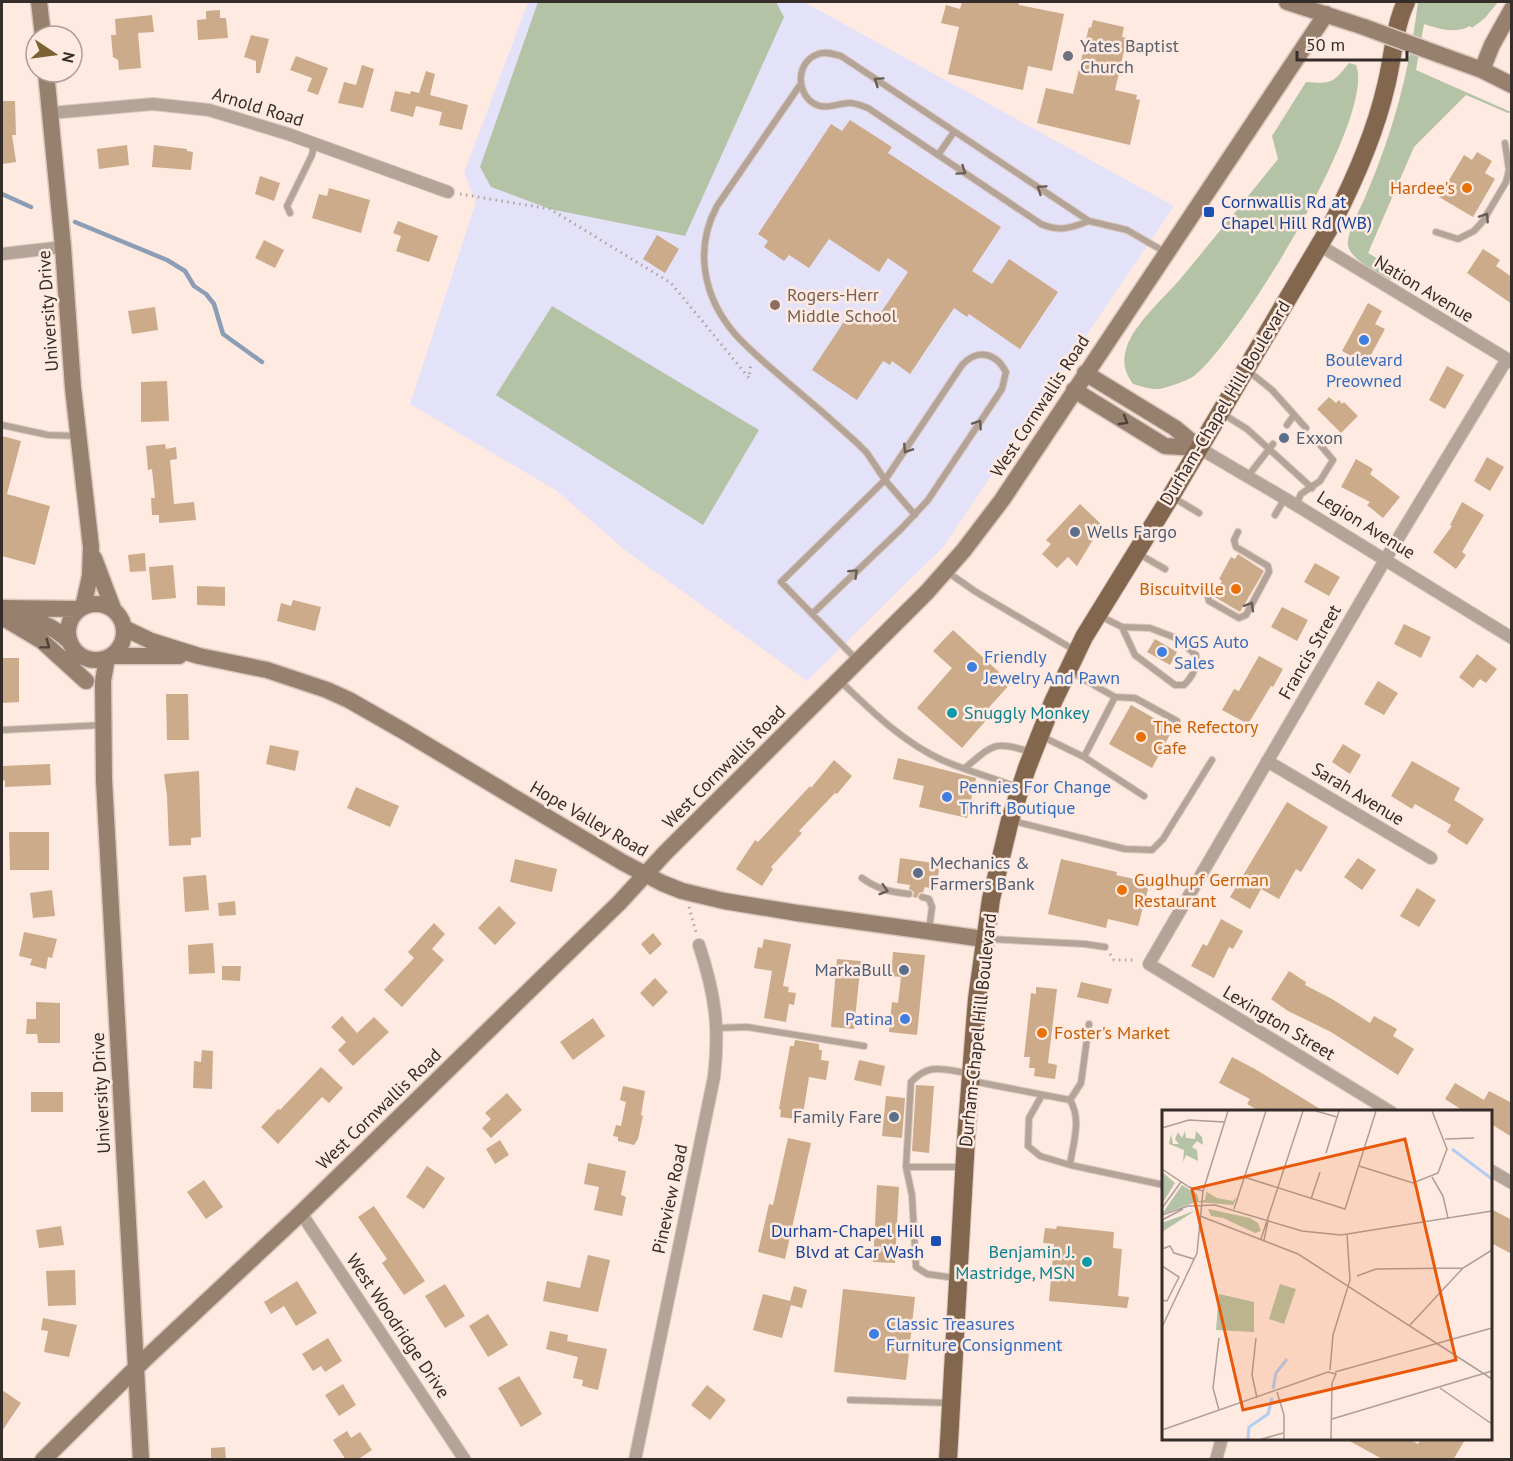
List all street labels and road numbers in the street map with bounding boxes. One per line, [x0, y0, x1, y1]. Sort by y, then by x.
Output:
street label: Arnold Road [210, 82, 306, 131]
street label: University Drive [32, 250, 63, 372]
street label: Nation Avenue [1370, 250, 1478, 327]
street label: Durham-Chapel Hill Boulevard [1154, 296, 1295, 509]
street label: West Cornwallis Road [985, 330, 1094, 481]
street label: Legion Avenue [1313, 485, 1420, 564]
street label: Francis Street [1273, 600, 1346, 703]
street label: West Cornwallis Road [657, 700, 790, 833]
street label: Sarah Avenue [1308, 757, 1409, 830]
street label: Hope Valley Road [526, 775, 653, 862]
street label: Durham-Chapel Hill Boulevard [954, 912, 1001, 1148]
street label: Lexington Street [1219, 980, 1340, 1065]
street label: University Drive [86, 1032, 115, 1154]
street label: West Cornwallis Road [311, 1043, 446, 1174]
street label: Pineview Road [647, 1142, 692, 1256]
street label: West Woodridge Drive [342, 1249, 455, 1402]

